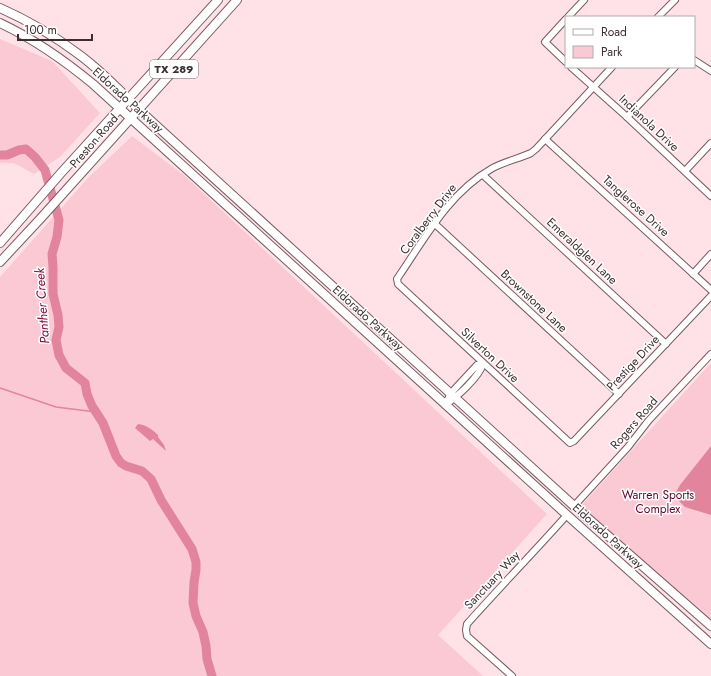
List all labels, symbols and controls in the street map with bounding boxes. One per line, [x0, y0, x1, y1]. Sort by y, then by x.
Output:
scale bar [18, 16, 92, 42]
legend [565, 16, 695, 68]
text: 100 m [24, 21, 57, 39]
text: Road [601, 23, 627, 41]
text: Park [601, 43, 623, 61]
road number: TX 289 [150, 60, 198, 78]
street label: Eldorado Parkway [88, 63, 168, 137]
street label: Indianola Drive [615, 90, 683, 156]
street label: Preston Road [65, 110, 123, 172]
street label: Tanglerose Drive [599, 171, 673, 241]
street label: Coralberry Drive [395, 180, 461, 258]
street label: Emeraldglen Lane [543, 213, 621, 289]
street label: Brownstone Lane [497, 265, 571, 337]
water label: Panther Creek [30, 267, 54, 345]
street label: Eldorado Parkway [328, 281, 408, 355]
street label: Silverton Drive [457, 323, 523, 387]
street label: Prestige Drive [602, 331, 664, 395]
street label: Rogers Road [606, 393, 662, 453]
park label: Warren Sports Complex [622, 486, 694, 518]
street label: Eldorado Parkway [568, 499, 648, 573]
street label: Sanctuary Way [460, 546, 524, 613]

